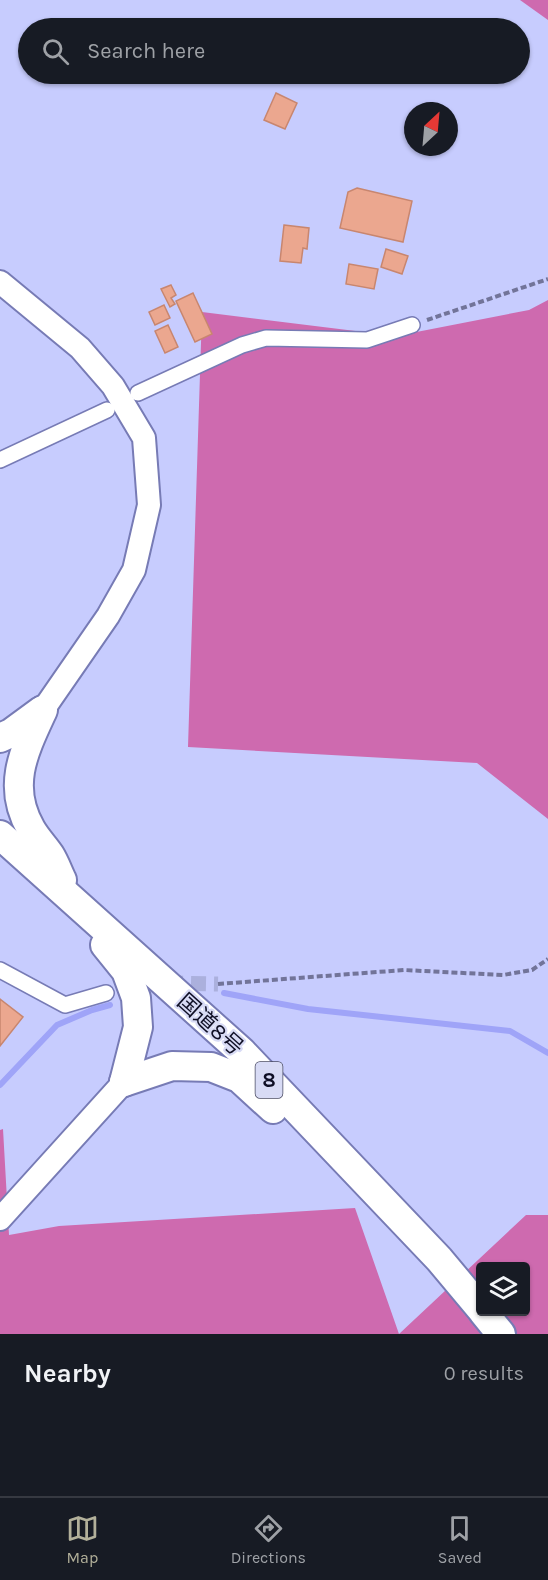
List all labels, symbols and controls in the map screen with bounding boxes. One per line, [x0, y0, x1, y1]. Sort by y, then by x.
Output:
search box [18, 18, 530, 84]
icon: search [39, 35, 72, 68]
text: Search here [87, 38, 205, 64]
north arrow [404, 102, 458, 156]
street label: 国道8号 [172, 988, 249, 1061]
road number: 8 [256, 1062, 282, 1098]
map controls [476, 1262, 530, 1316]
button: layers [476, 1262, 530, 1316]
text: Nearby [24, 1358, 111, 1389]
text: 0 results [444, 1362, 524, 1385]
tab: Map [66, 1512, 99, 1567]
tab: Directions [231, 1512, 306, 1567]
tab: Saved [438, 1512, 482, 1567]

